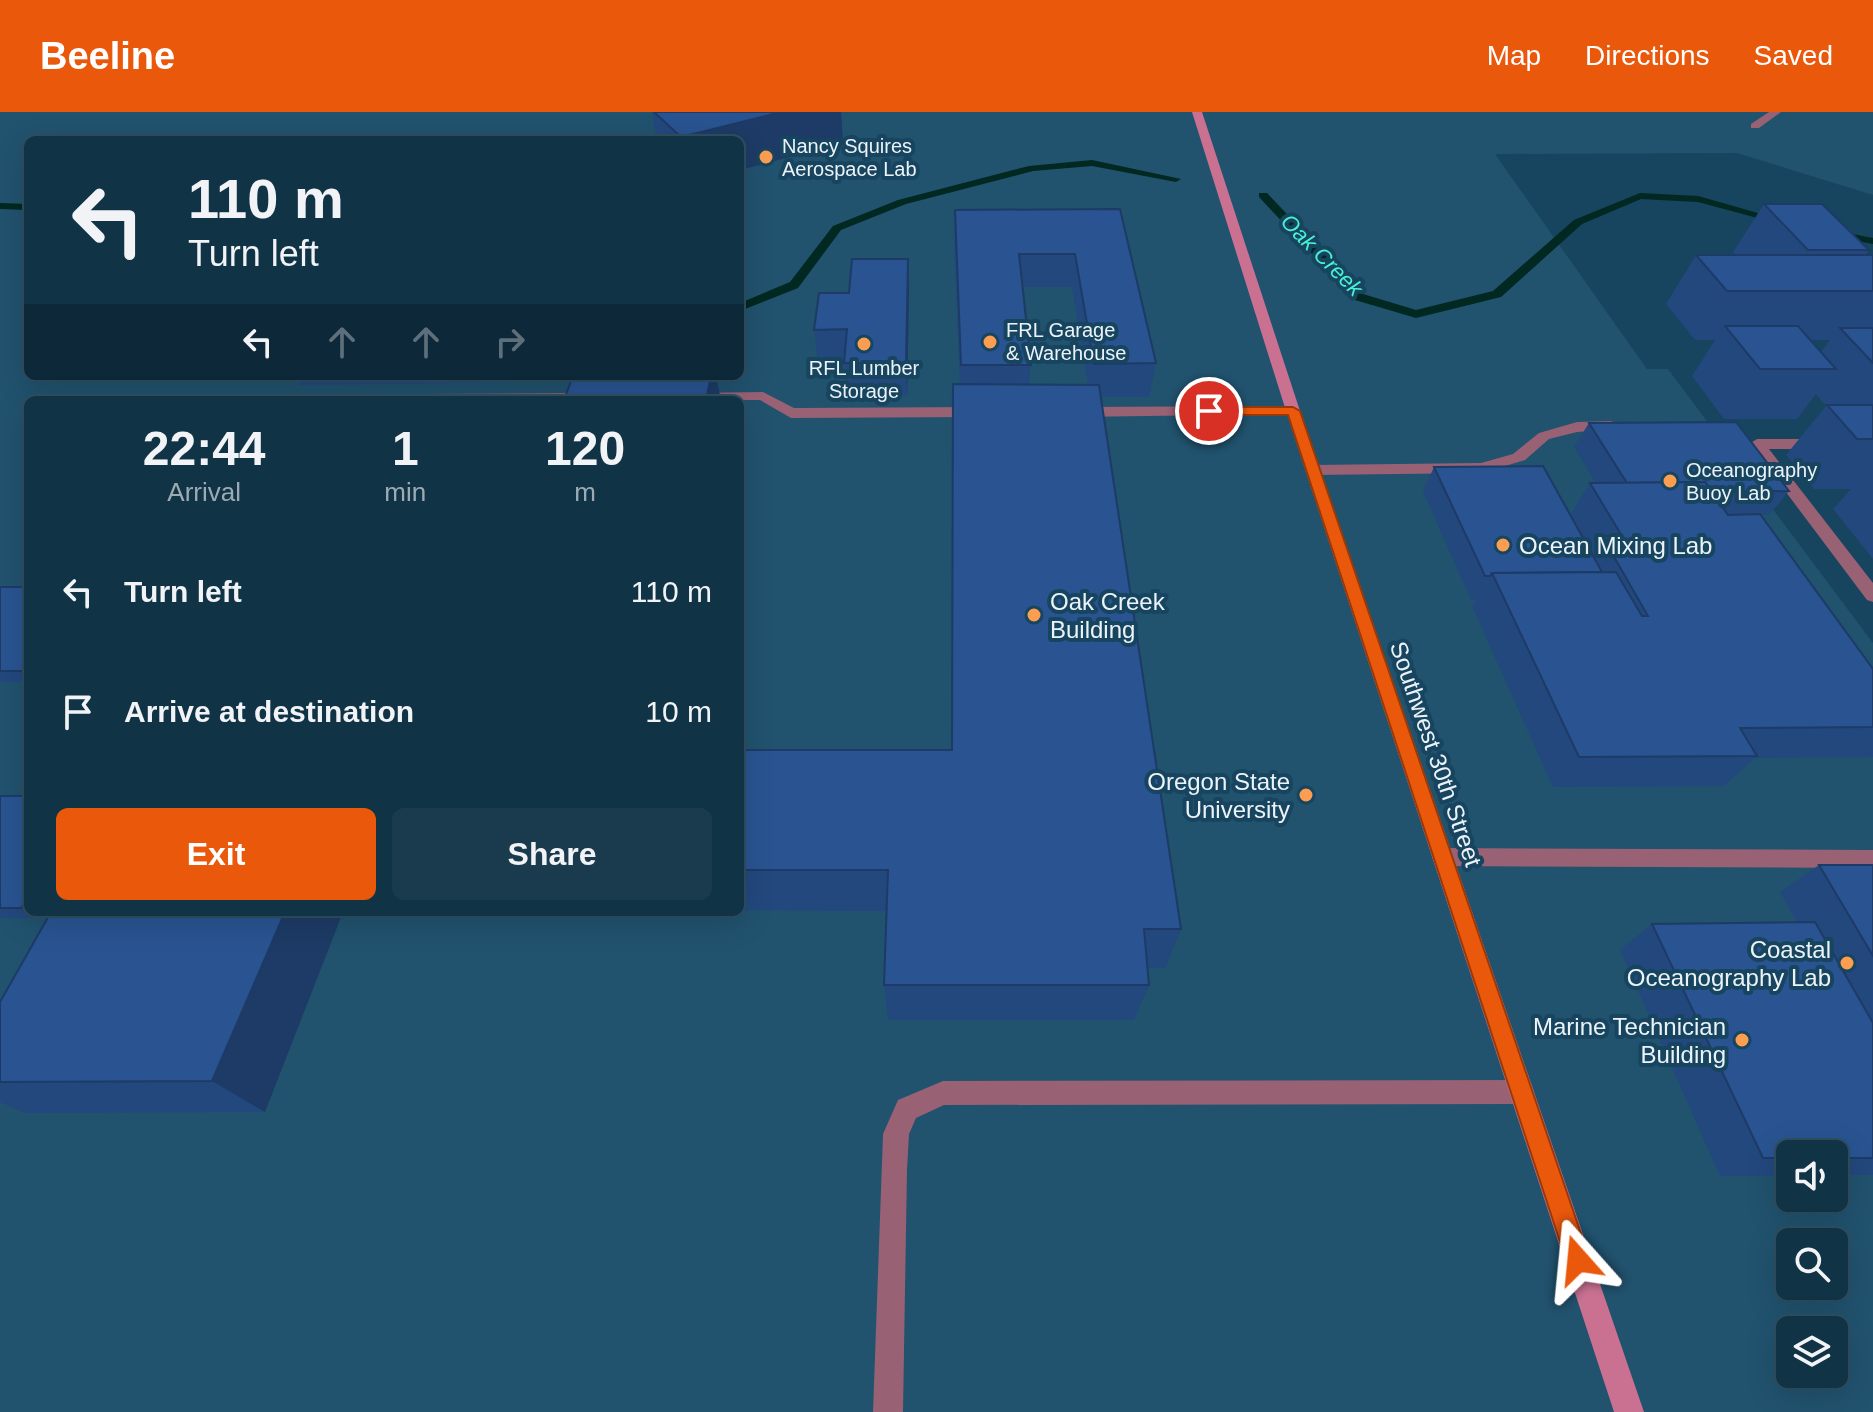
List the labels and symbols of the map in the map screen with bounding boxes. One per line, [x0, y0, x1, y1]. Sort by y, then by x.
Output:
place label: Nancy Squires Aerospace Lab [782, 135, 917, 180]
marker: Nancy Squires Aerospace Lab [757, 148, 775, 166]
water label: Oak Creek [1276, 209, 1369, 302]
place label: FRL Garage & Warehouse [1006, 319, 1126, 364]
marker: FRL Garage & Warehouse [981, 333, 999, 351]
marker: RFL Lumber Storage [855, 335, 873, 353]
place label: RFL Lumber Storage [809, 357, 920, 402]
pin [1175, 377, 1243, 445]
place label: Oceanography Buoy Lab [1686, 459, 1817, 504]
marker: Oceanography Buoy Lab [1661, 472, 1679, 490]
place label: Ocean Mixing Lab [1519, 532, 1712, 559]
marker: Ocean Mixing Lab [1494, 536, 1512, 554]
place label: Oak Creek Building [1050, 588, 1166, 643]
marker: Oak Creek Building [1025, 606, 1043, 624]
street label: Southwest 30th Street [1385, 638, 1487, 870]
place label: Oregon State University [1147, 768, 1290, 823]
marker: Oregon State University [1297, 786, 1315, 804]
place label: Coastal Oceanography Lab [1627, 936, 1831, 991]
marker: Coastal Oceanography Lab [1838, 954, 1856, 972]
place label: Marine Technician Building [1533, 1013, 1726, 1068]
marker: Marine Technician Building [1733, 1031, 1751, 1049]
position arrow [1536, 1218, 1620, 1302]

